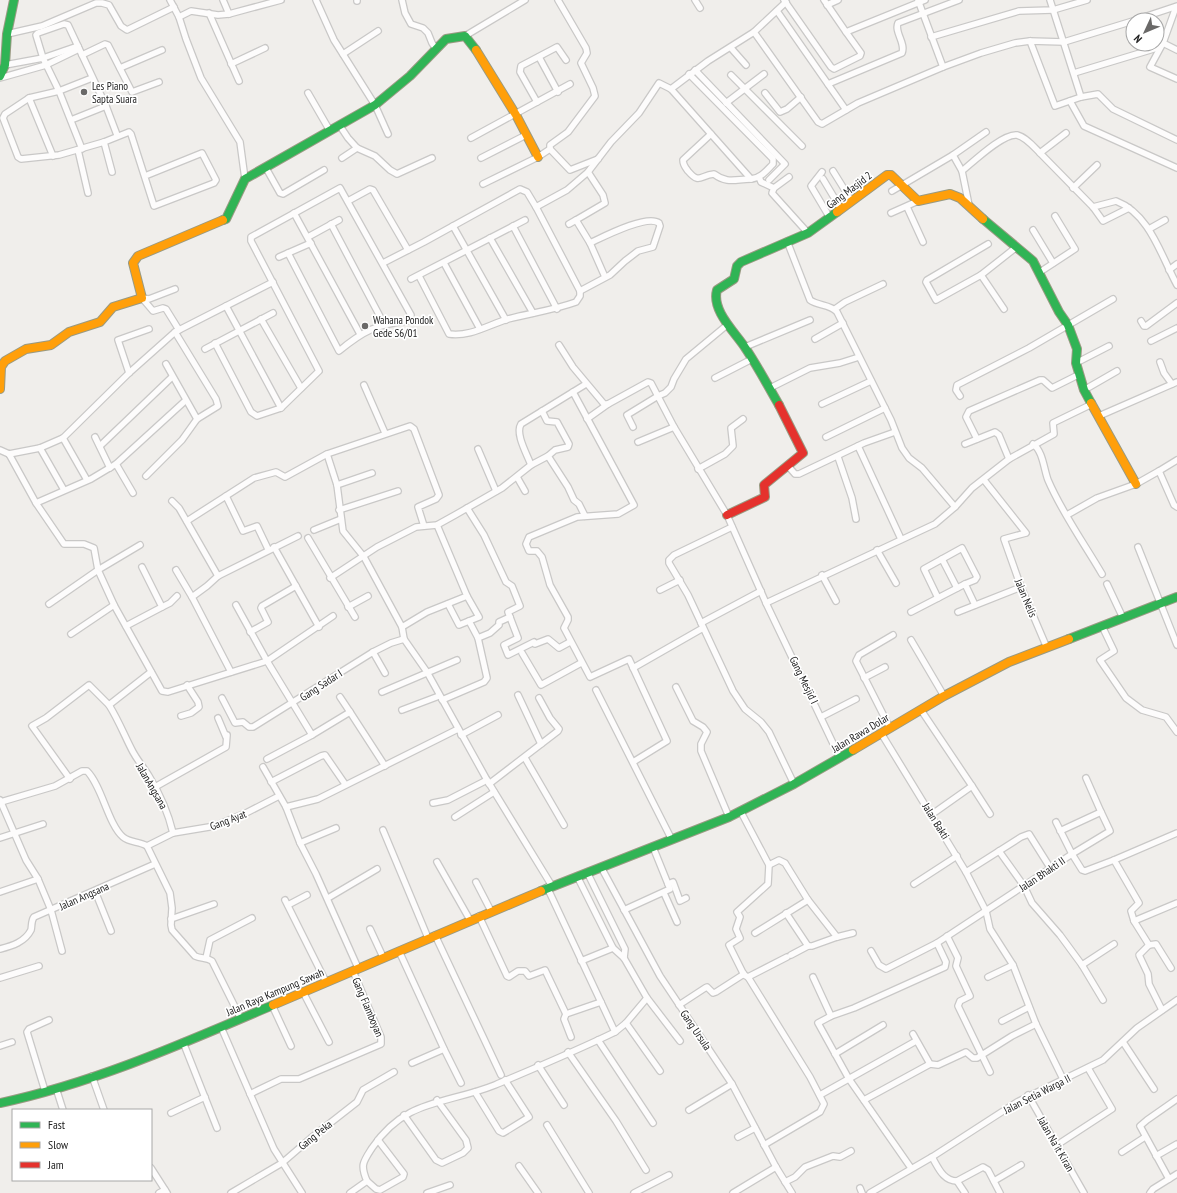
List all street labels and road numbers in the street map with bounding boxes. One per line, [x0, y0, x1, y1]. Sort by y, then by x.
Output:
street label: Gang Masjid 2 [823, 168, 875, 212]
street label: Jalan Nelis [1011, 576, 1040, 620]
street label: Gang Mesjid I [786, 654, 822, 706]
street label: Gang Sadar I [297, 666, 345, 704]
street label: Jalan Rawa Dolar [828, 710, 891, 756]
street label: JalanAngsana [133, 760, 171, 812]
street label: Jalan Bakti [919, 799, 953, 842]
street label: Gang Ayat [208, 807, 248, 833]
street label: Jalan Bhakti II [1015, 853, 1068, 895]
street label: Jalan Angsana [56, 879, 111, 914]
street label: Jalan Raya Kampung Sawah [223, 965, 326, 1019]
street label: Gang Flamboyan [349, 975, 387, 1039]
street label: Gang Ursula [677, 1007, 715, 1053]
street label: Jalan Setia Warga II [1000, 1071, 1073, 1117]
street label: Jalan Na'it Kiran [1034, 1113, 1077, 1174]
street label: Gang Peka [295, 1117, 335, 1153]

